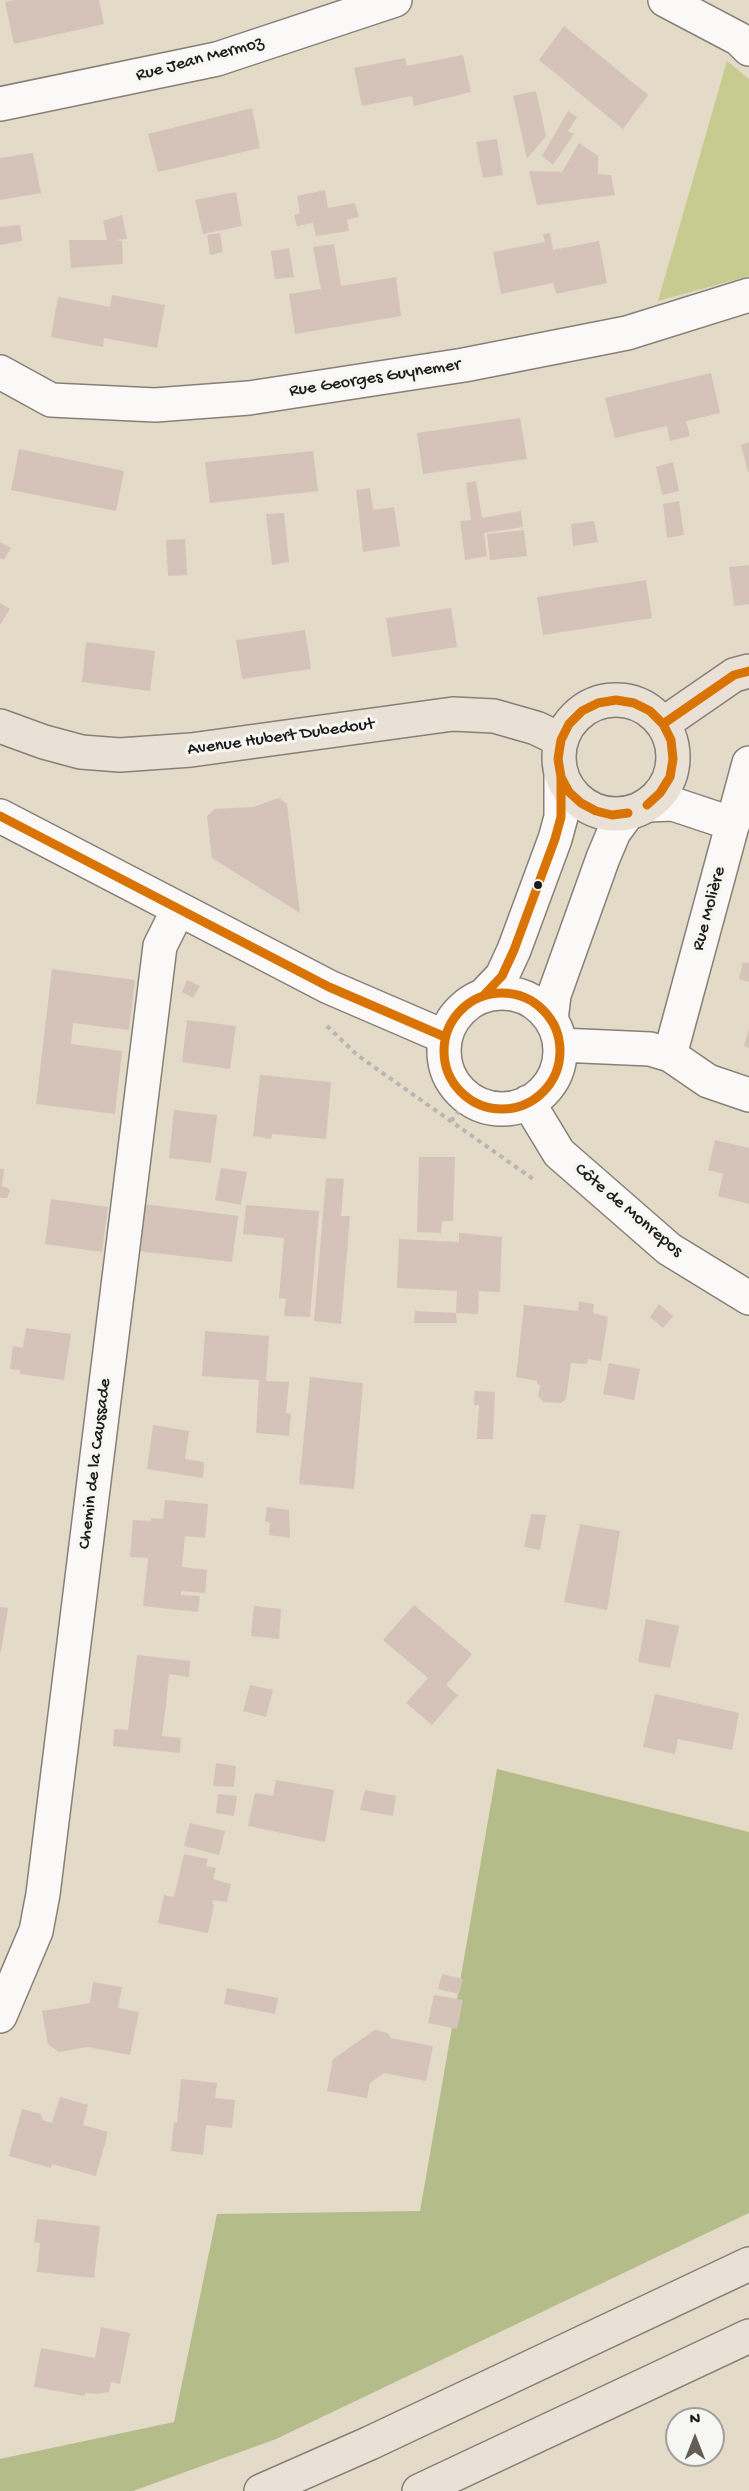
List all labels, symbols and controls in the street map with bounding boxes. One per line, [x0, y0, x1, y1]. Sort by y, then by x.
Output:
street label: Rue Jean Mermoz [134, 33, 266, 87]
street label: Rue Georges Guynemer [288, 355, 462, 403]
street label: Avenue Hubert Dubedout [186, 714, 376, 762]
street label: Rue Molière [688, 865, 732, 953]
unlabelled marker [532, 879, 544, 891]
street label: Côte de Monrepos [569, 1159, 687, 1263]
street label: Chemin de la Caussade [75, 1377, 117, 1551]
north arrow [665, 2407, 725, 2467]
text: N [690, 2411, 700, 2430]

